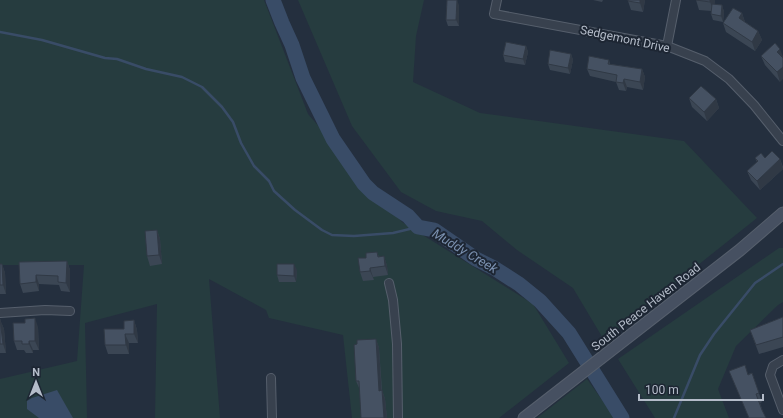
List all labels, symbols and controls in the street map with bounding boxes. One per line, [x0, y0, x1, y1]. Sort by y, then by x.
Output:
street label: Sedgemont Drive [579, 23, 671, 55]
water label: Muddy Creek [430, 226, 501, 277]
street label: South Peace Haven Road [589, 260, 703, 354]
north arrow [16, 362, 56, 402]
text: N [32, 366, 40, 379]
scale bar [639, 376, 763, 402]
text: 100 m [645, 383, 679, 397]

